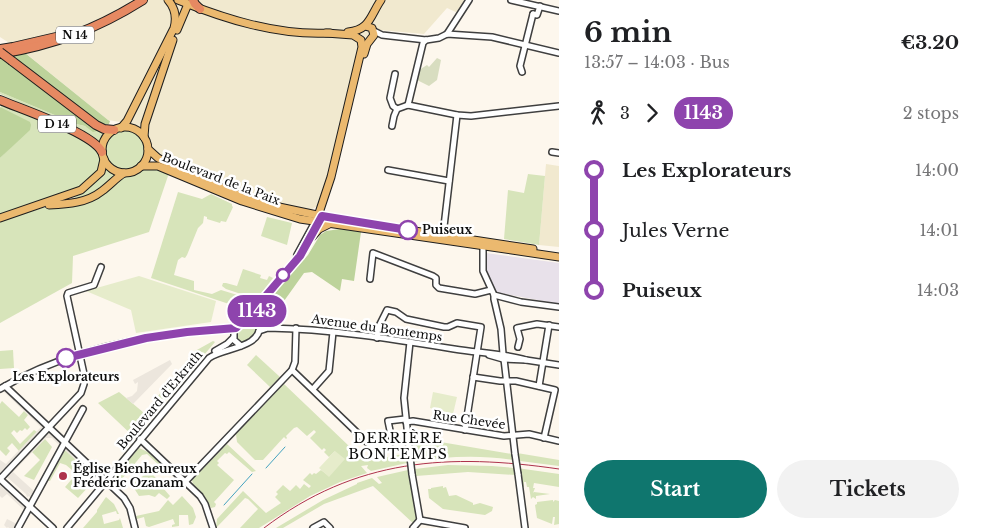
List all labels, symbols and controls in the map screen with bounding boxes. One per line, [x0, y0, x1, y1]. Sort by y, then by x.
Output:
text: 6 min [584, 15, 672, 50]
road number: N 14 [56, 26, 94, 44]
text: €3.20 [901, 31, 959, 54]
text: 13:57 – 14:03 · Bus [584, 52, 730, 72]
icon: walk [584, 99, 612, 127]
icon: forward [638, 99, 666, 127]
text: 1143 [684, 102, 723, 124]
text: 3 [620, 103, 630, 123]
text: 2 stops [903, 103, 959, 123]
road number: D 14 [38, 116, 76, 132]
street label: Boulevard de la Paix [160, 149, 283, 208]
text: Les Explorateurs [622, 159, 791, 182]
text: 14:00 [915, 160, 959, 180]
text: Jules Verne [622, 219, 729, 242]
marker: Puiseux [398, 220, 418, 240]
text: 14:01 [919, 220, 959, 240]
place label: Puiseux [422, 222, 473, 237]
unlabelled marker [276, 268, 290, 282]
text: Puiseux [622, 279, 702, 302]
text: 14:03 [917, 280, 959, 300]
line badge: 1143 [222, 295, 292, 327]
text: 1143 [237, 300, 277, 322]
street label: Avenue du Bontemps [310, 311, 443, 344]
street label: Boulevard d'Erkrath [114, 347, 205, 452]
marker: Les Explorateurs [56, 348, 76, 368]
place label: Les Explorateurs [13, 369, 120, 384]
street label: Rue Chevée [432, 407, 506, 432]
district label: DERRIÈRE BONTEMPS [348, 429, 448, 463]
place label: Église Bienheureux Frédéric Ozanam [73, 460, 197, 490]
button: Start [584, 460, 767, 518]
button: Tickets [777, 460, 959, 518]
marker: Église Bienheureux Frédéric Ozanam [57, 470, 69, 482]

